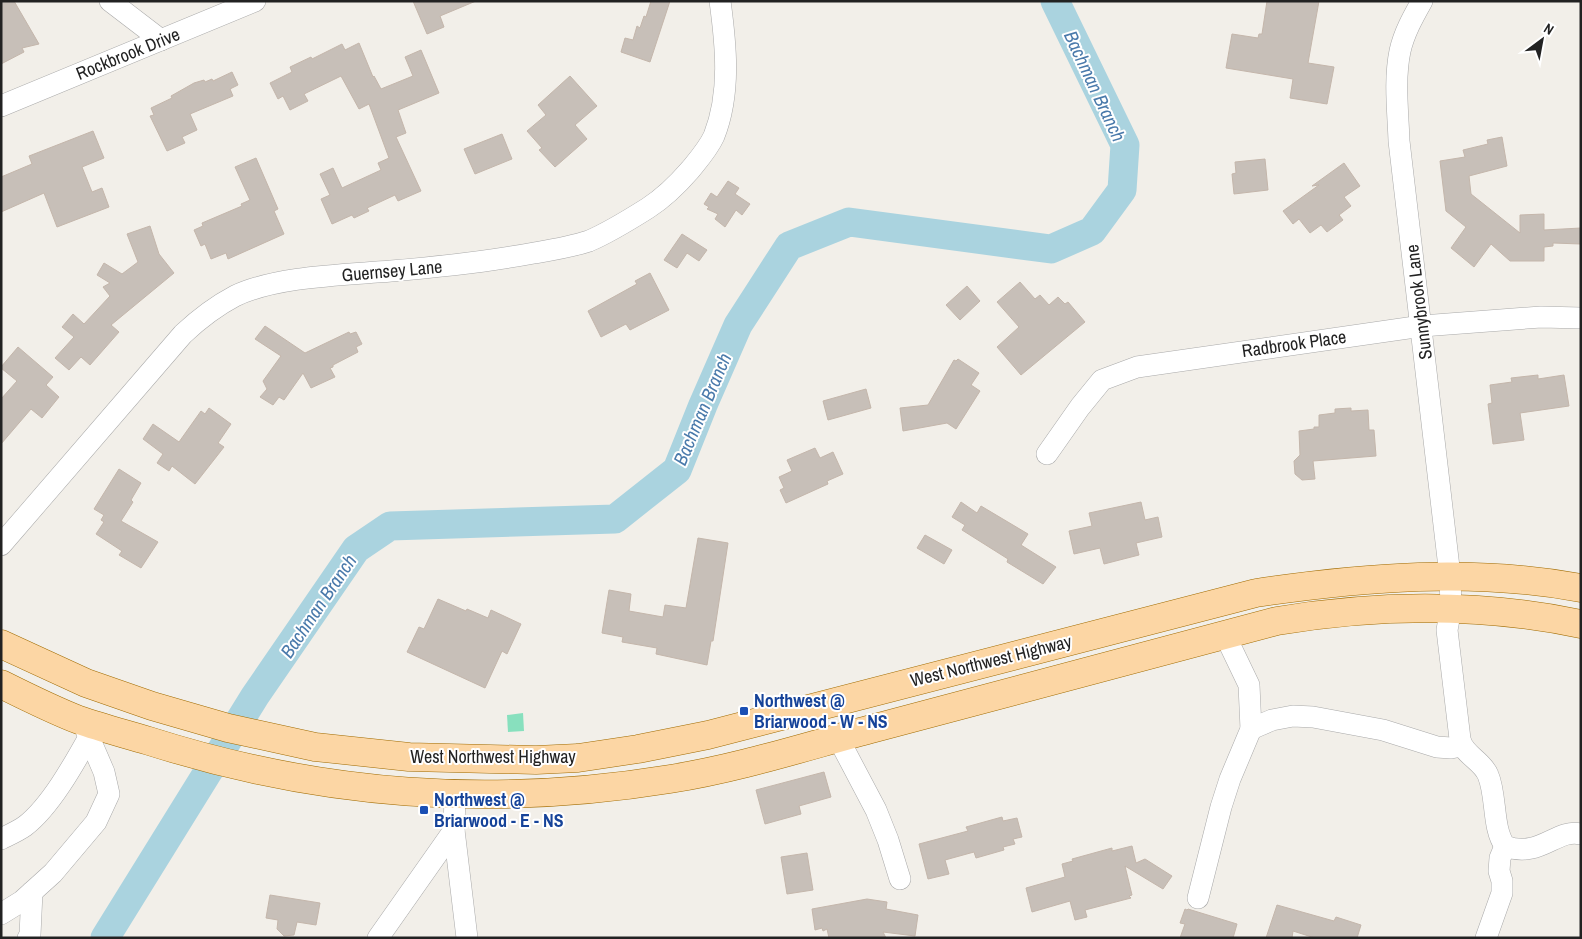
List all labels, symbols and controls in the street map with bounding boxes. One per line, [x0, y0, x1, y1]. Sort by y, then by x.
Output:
north arrow [1517, 15, 1567, 65]
text: N [1541, 19, 1557, 39]
street label: Rockbrook Drive [72, 21, 183, 86]
water label: Bachman Branch [1058, 26, 1132, 146]
street label: Sunnybrook Lane [1399, 243, 1438, 361]
street label: Guernsey Lane [341, 254, 443, 287]
street label: Radbrook Place [1240, 324, 1348, 363]
water label: Bachman Branch [667, 349, 737, 469]
water label: Bachman Branch [274, 549, 362, 663]
street label: West Northwest Highway [908, 628, 1075, 693]
place label: Northwest @ Briarwood - W - NS [754, 688, 888, 734]
marker: Northwest @ Briarwood - W - NS [738, 705, 750, 717]
street label: West Northwest Highway [410, 744, 576, 769]
place label: Northwest @ Briarwood - E - NS [434, 787, 564, 833]
marker: Northwest @ Briarwood - E - NS [418, 804, 430, 816]

